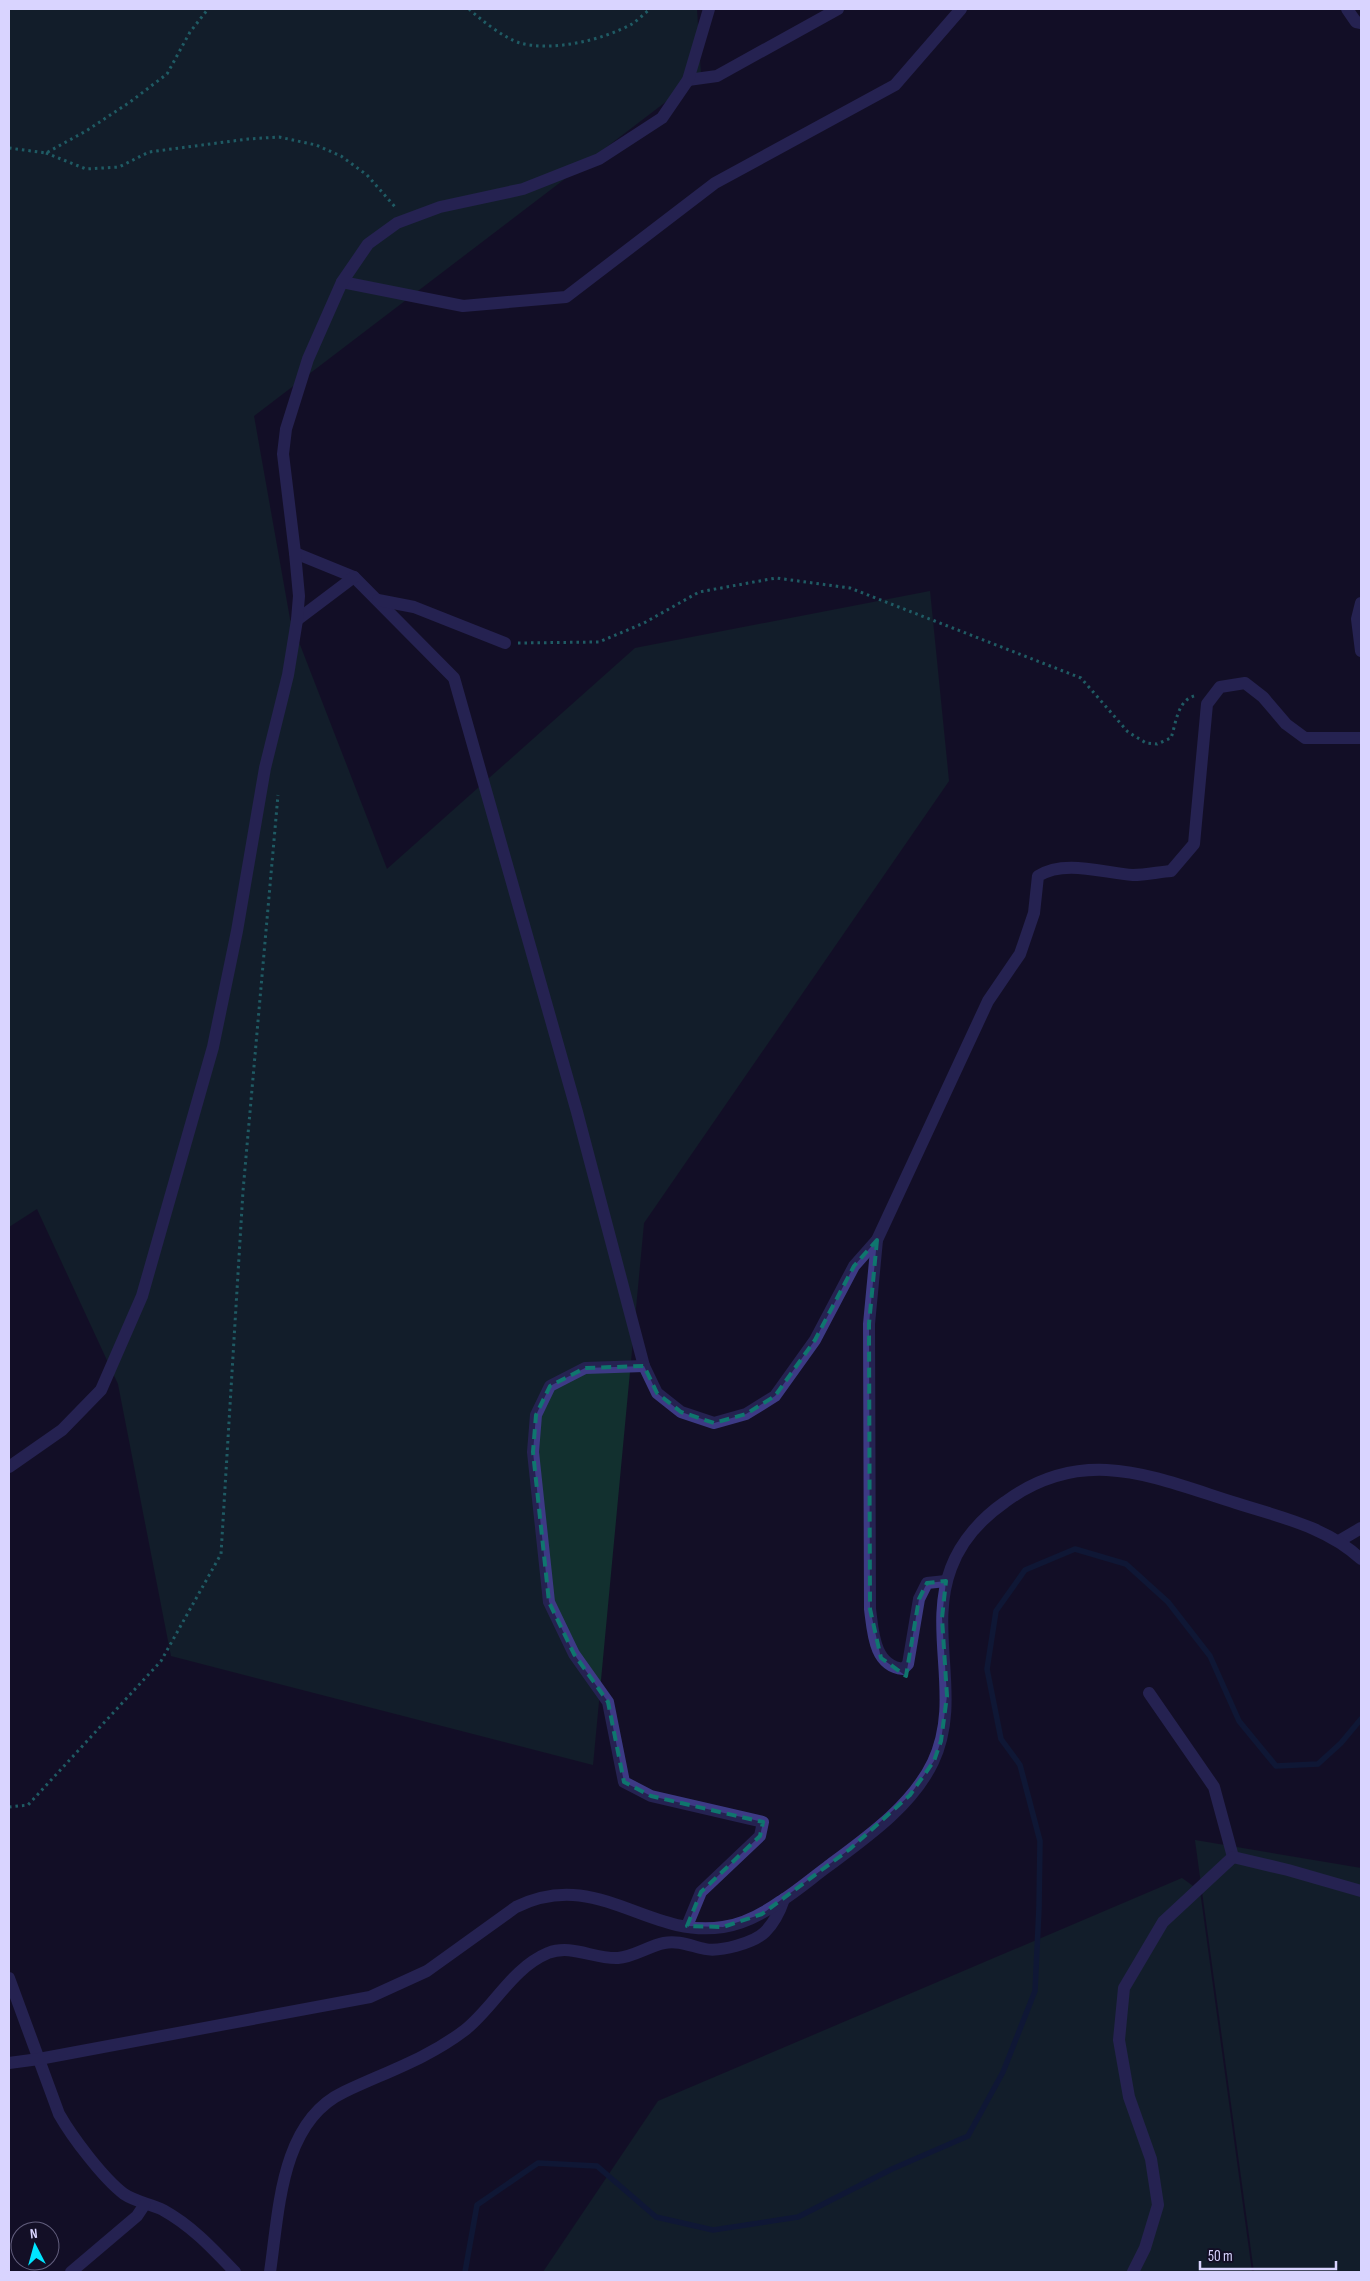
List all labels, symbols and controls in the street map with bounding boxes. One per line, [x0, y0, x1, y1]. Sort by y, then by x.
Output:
north arrow [10, 2221, 60, 2271]
text: N [29, 2225, 38, 2242]
scale bar [1200, 2238, 1336, 2270]
text: 50 m [1208, 2247, 1233, 2266]

